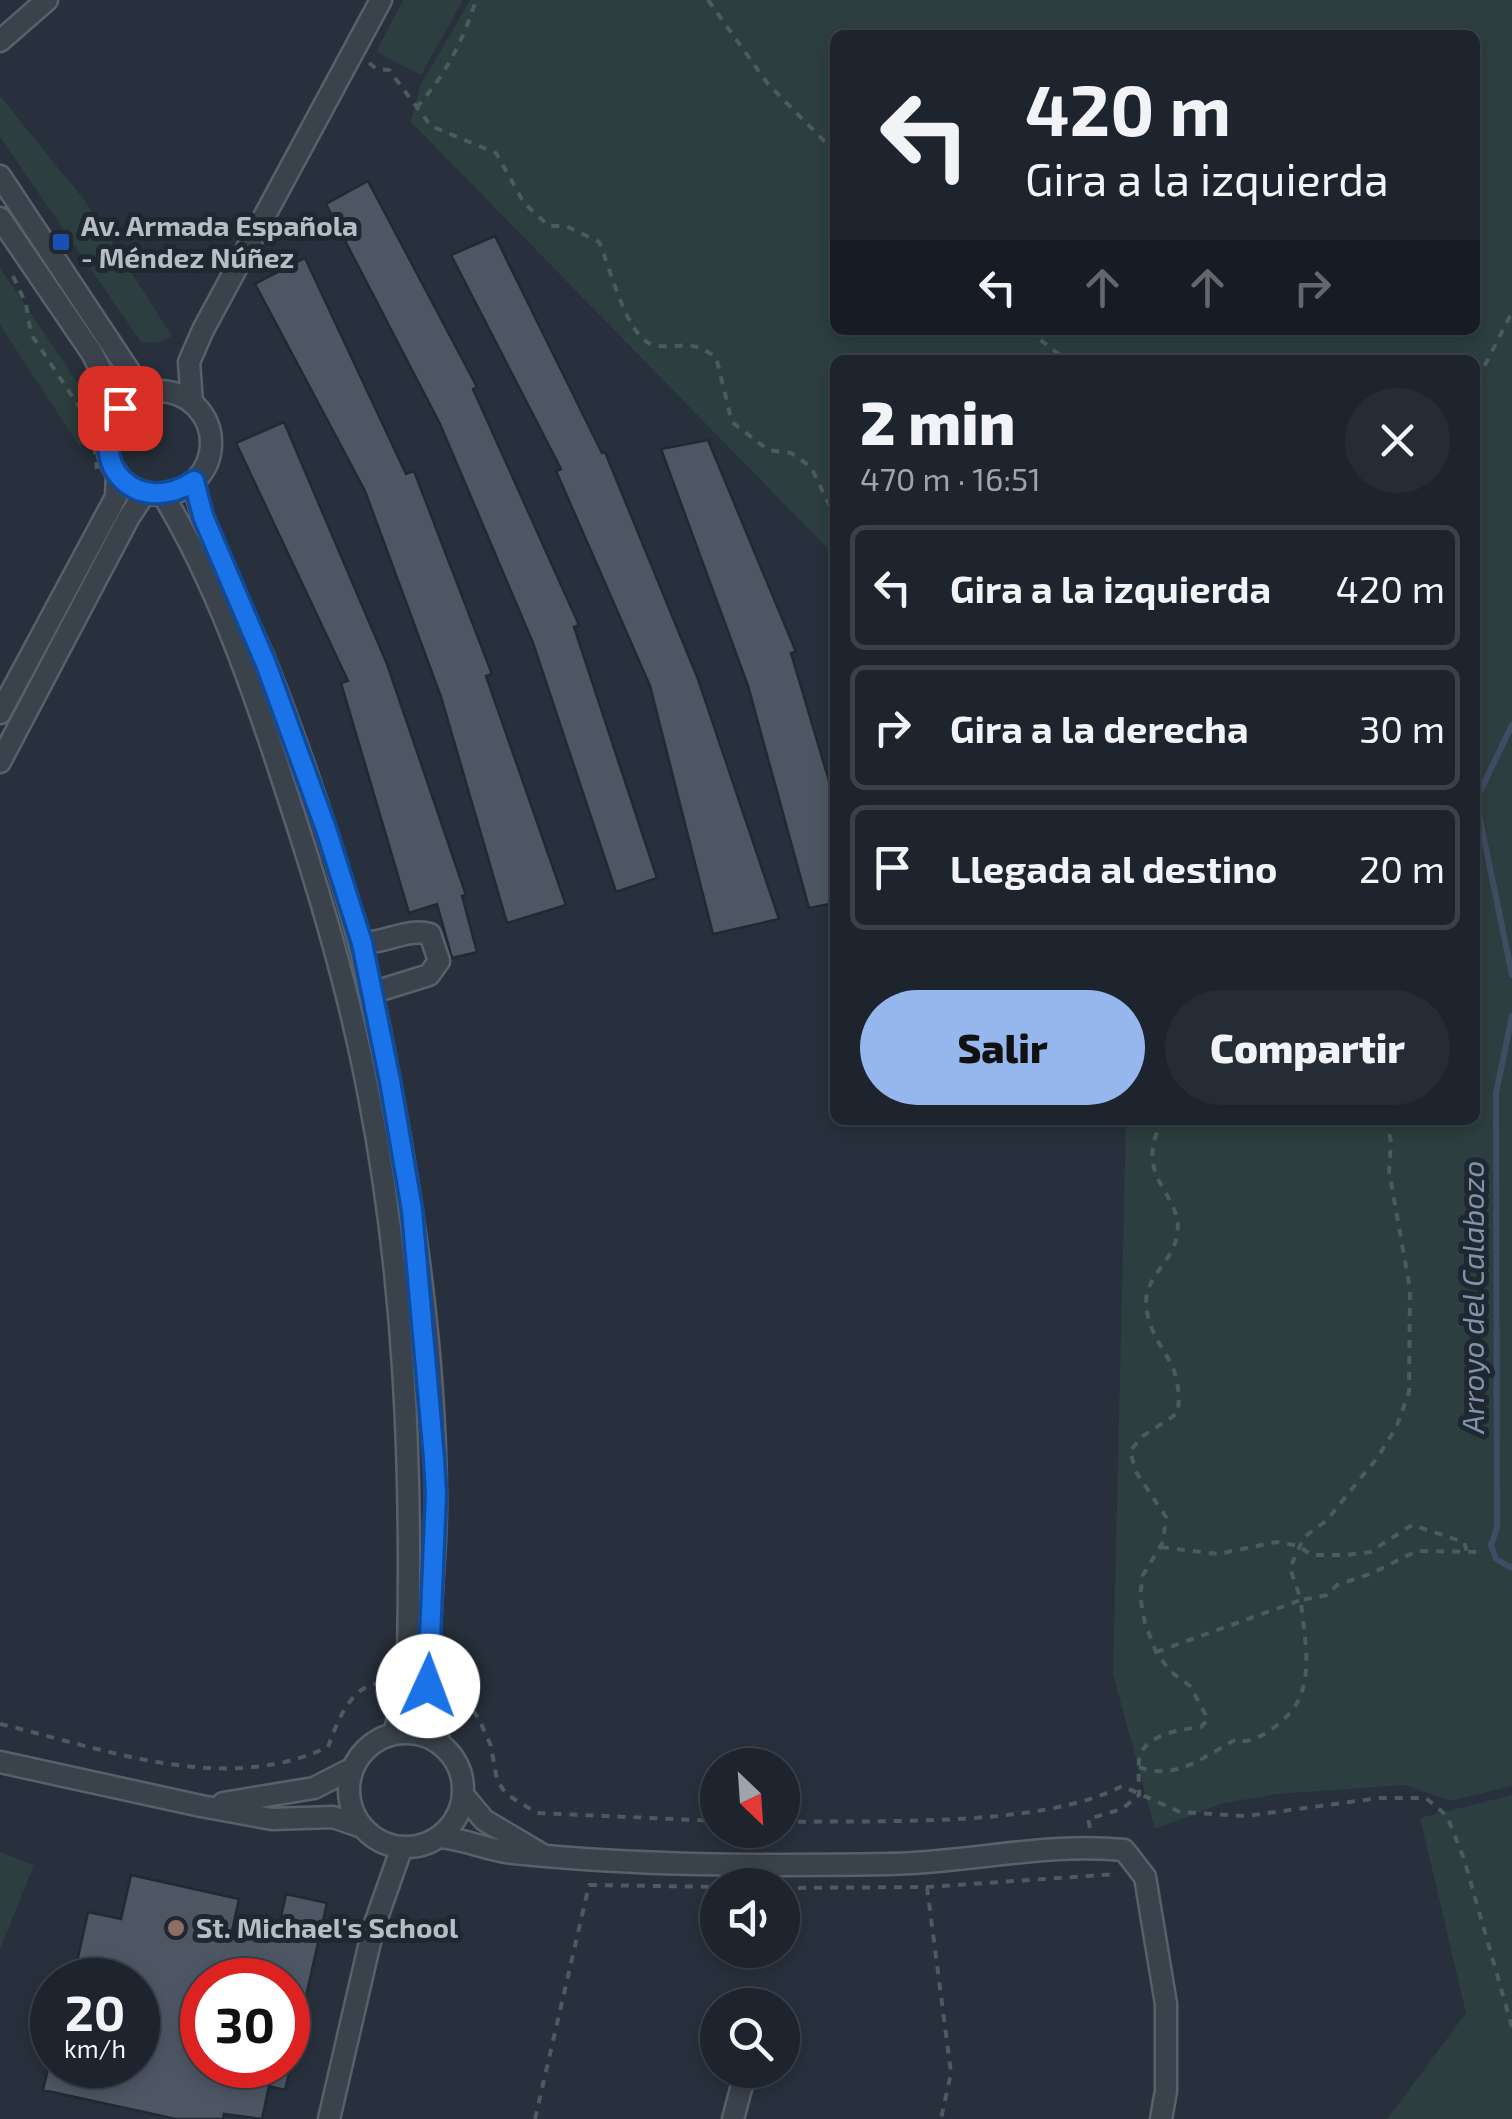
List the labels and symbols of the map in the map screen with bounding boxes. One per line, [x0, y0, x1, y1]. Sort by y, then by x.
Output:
place label: Av. Armada Española - Méndez Núñez [81, 208, 358, 274]
marker: Av. Armada Española - Méndez Núñez [50, 231, 72, 253]
pin [78, 366, 163, 451]
water label: Arroyo del Calabozo [1454, 1161, 1491, 1434]
position arrow [376, 1634, 480, 1738]
north arrow [700, 1748, 800, 1848]
place label: St. Michael's School [196, 1910, 459, 1944]
marker: St. Michael's School [165, 1917, 187, 1939]
speed limit sign: 30 [180, 1958, 310, 2088]

